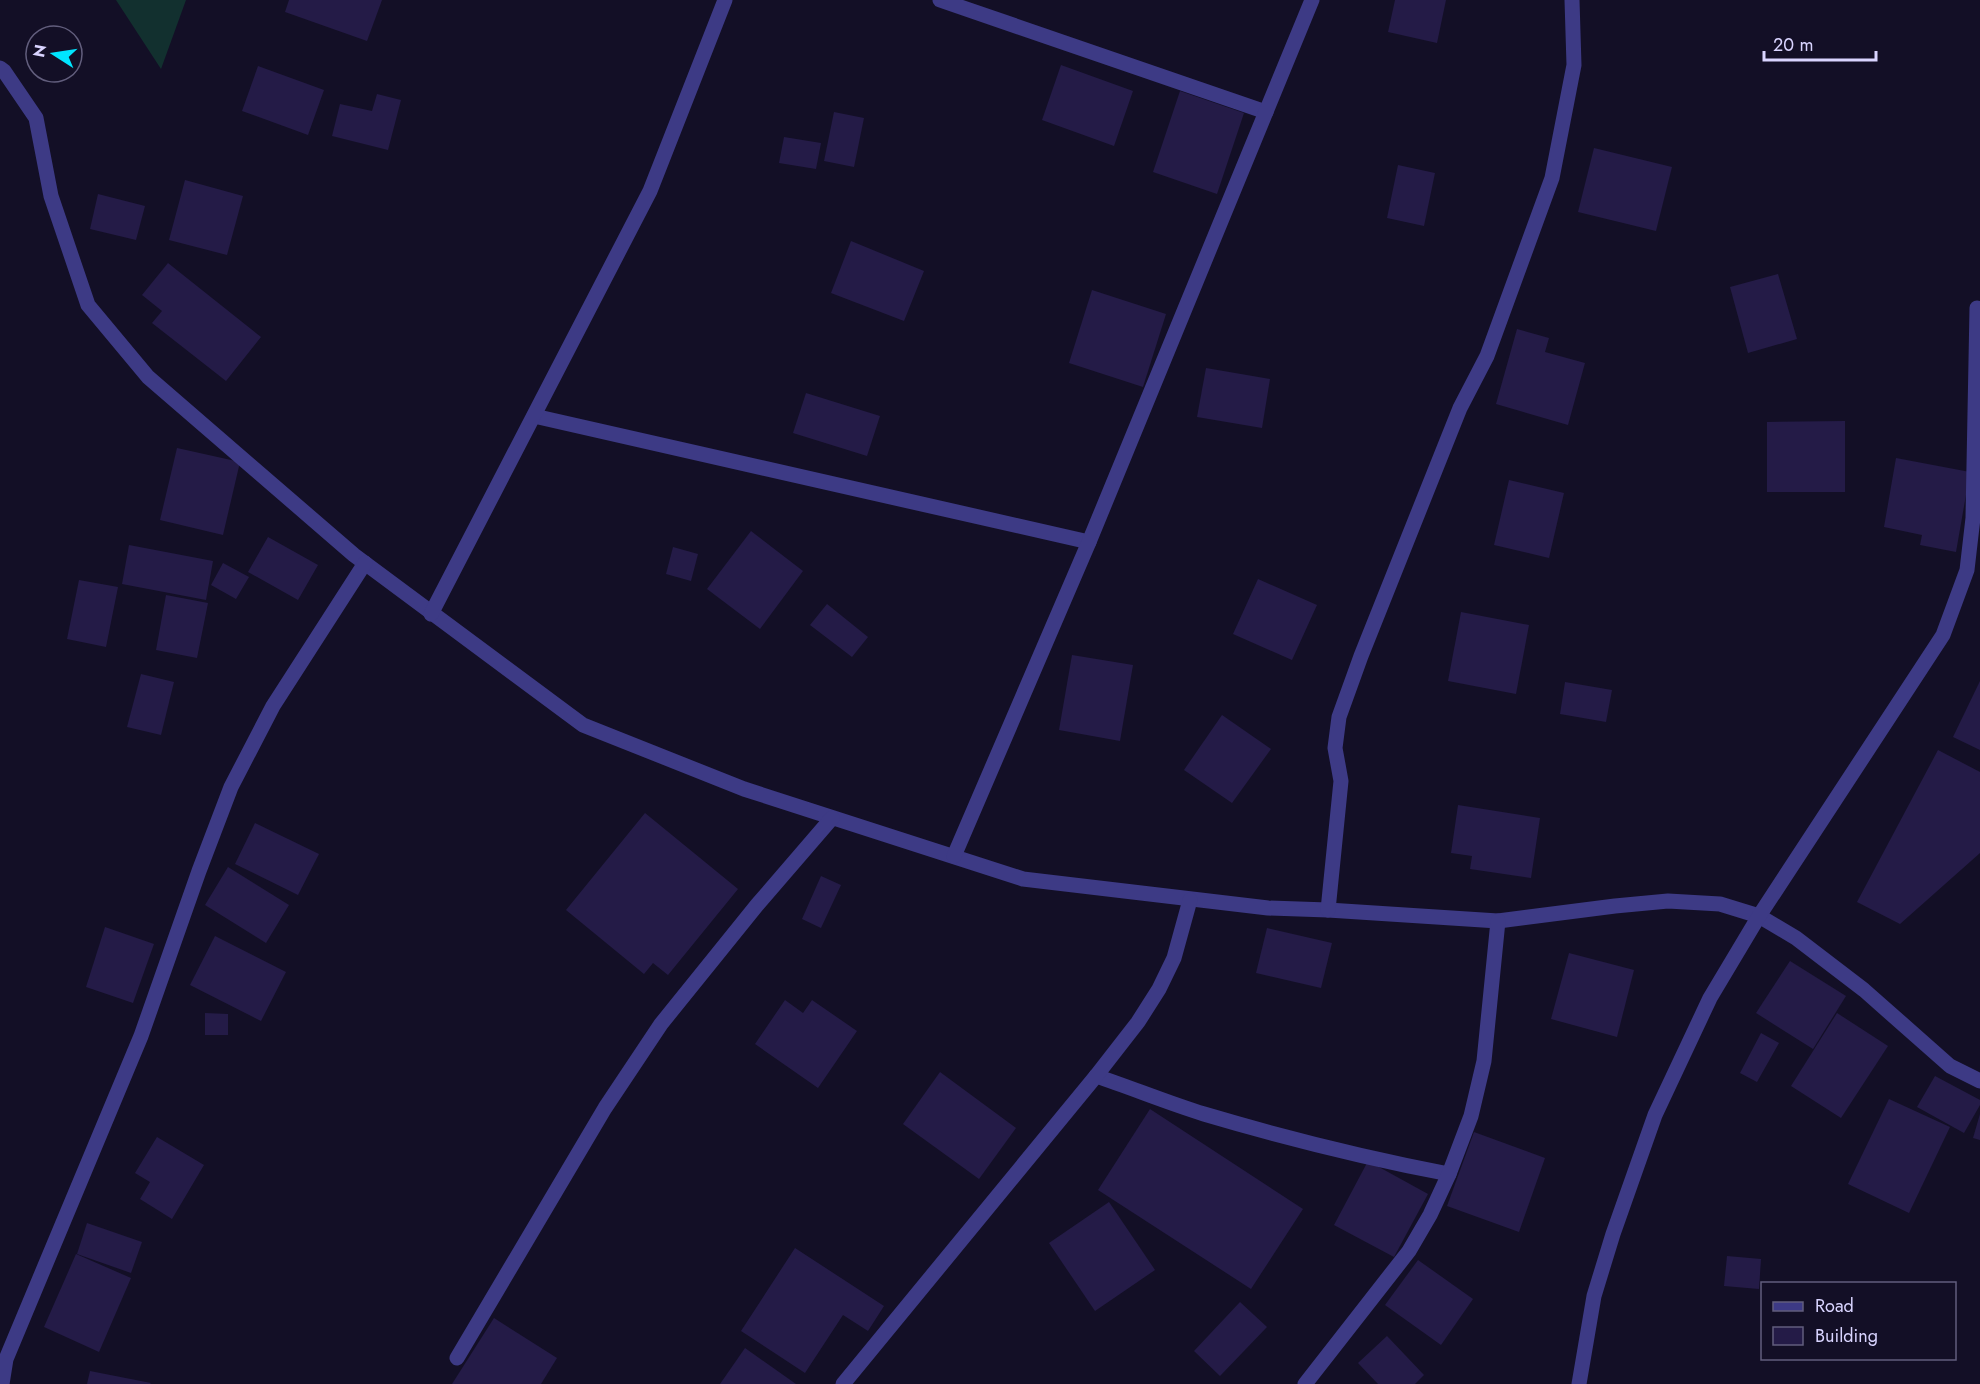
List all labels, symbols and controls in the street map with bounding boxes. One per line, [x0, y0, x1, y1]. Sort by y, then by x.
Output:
north arrow [24, 24, 84, 84]
scale bar [1764, 24, 1876, 62]
text: 20 m [1773, 32, 1813, 58]
text: N [27, 42, 52, 60]
legend [1761, 1282, 1956, 1360]
text: Road [1815, 1293, 1854, 1319]
text: Building [1815, 1323, 1878, 1349]

